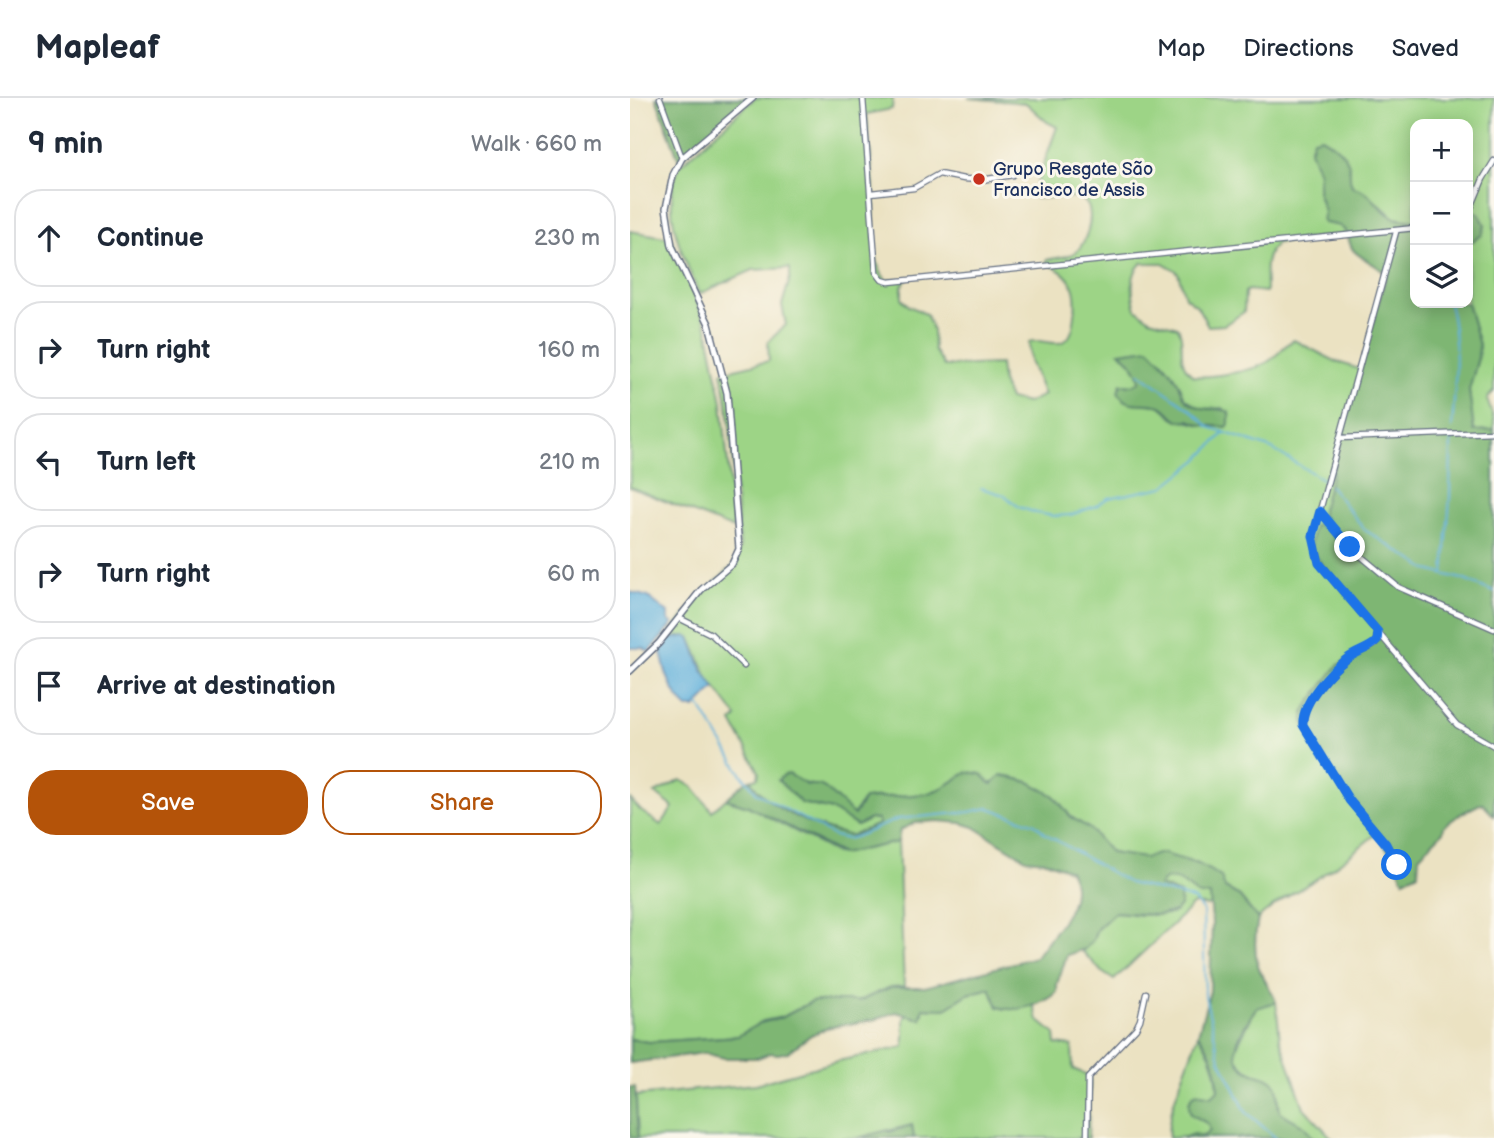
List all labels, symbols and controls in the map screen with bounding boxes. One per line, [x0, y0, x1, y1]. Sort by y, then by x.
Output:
text: Mapleaf [35, 28, 160, 68]
text: Map [1157, 34, 1205, 63]
text: Directions [1243, 34, 1354, 63]
text: Saved [1392, 34, 1459, 63]
map controls [1410, 119, 1473, 308]
button: + [1410, 119, 1473, 182]
text: 9 min [28, 126, 103, 162]
text: Walk · 660 m [471, 130, 602, 158]
place label: Grupo Resgate São Francisco de Assis [993, 159, 1153, 201]
marker: Grupo Resgate São Francisco de Assis [971, 171, 987, 187]
button: − [1410, 182, 1473, 245]
icon: ahead [30, 219, 68, 257]
text: Continue [97, 223, 204, 254]
text: 230 m [534, 224, 600, 252]
button: layers [1410, 245, 1473, 308]
icon: right [30, 331, 68, 369]
text: Turn right [97, 335, 210, 366]
text: 160 m [538, 336, 600, 364]
icon: left [30, 443, 68, 481]
text: Turn left [97, 447, 196, 478]
text: 210 m [539, 448, 600, 476]
route end [1334, 531, 1365, 562]
icon: right [30, 555, 68, 593]
text: Turn right [97, 559, 210, 590]
text: 60 m [547, 560, 600, 588]
icon: arrive [30, 667, 68, 705]
text: Arrive at destination [97, 671, 336, 702]
button: Save [28, 770, 308, 835]
button: Share [322, 770, 602, 835]
route start [1381, 849, 1412, 880]

